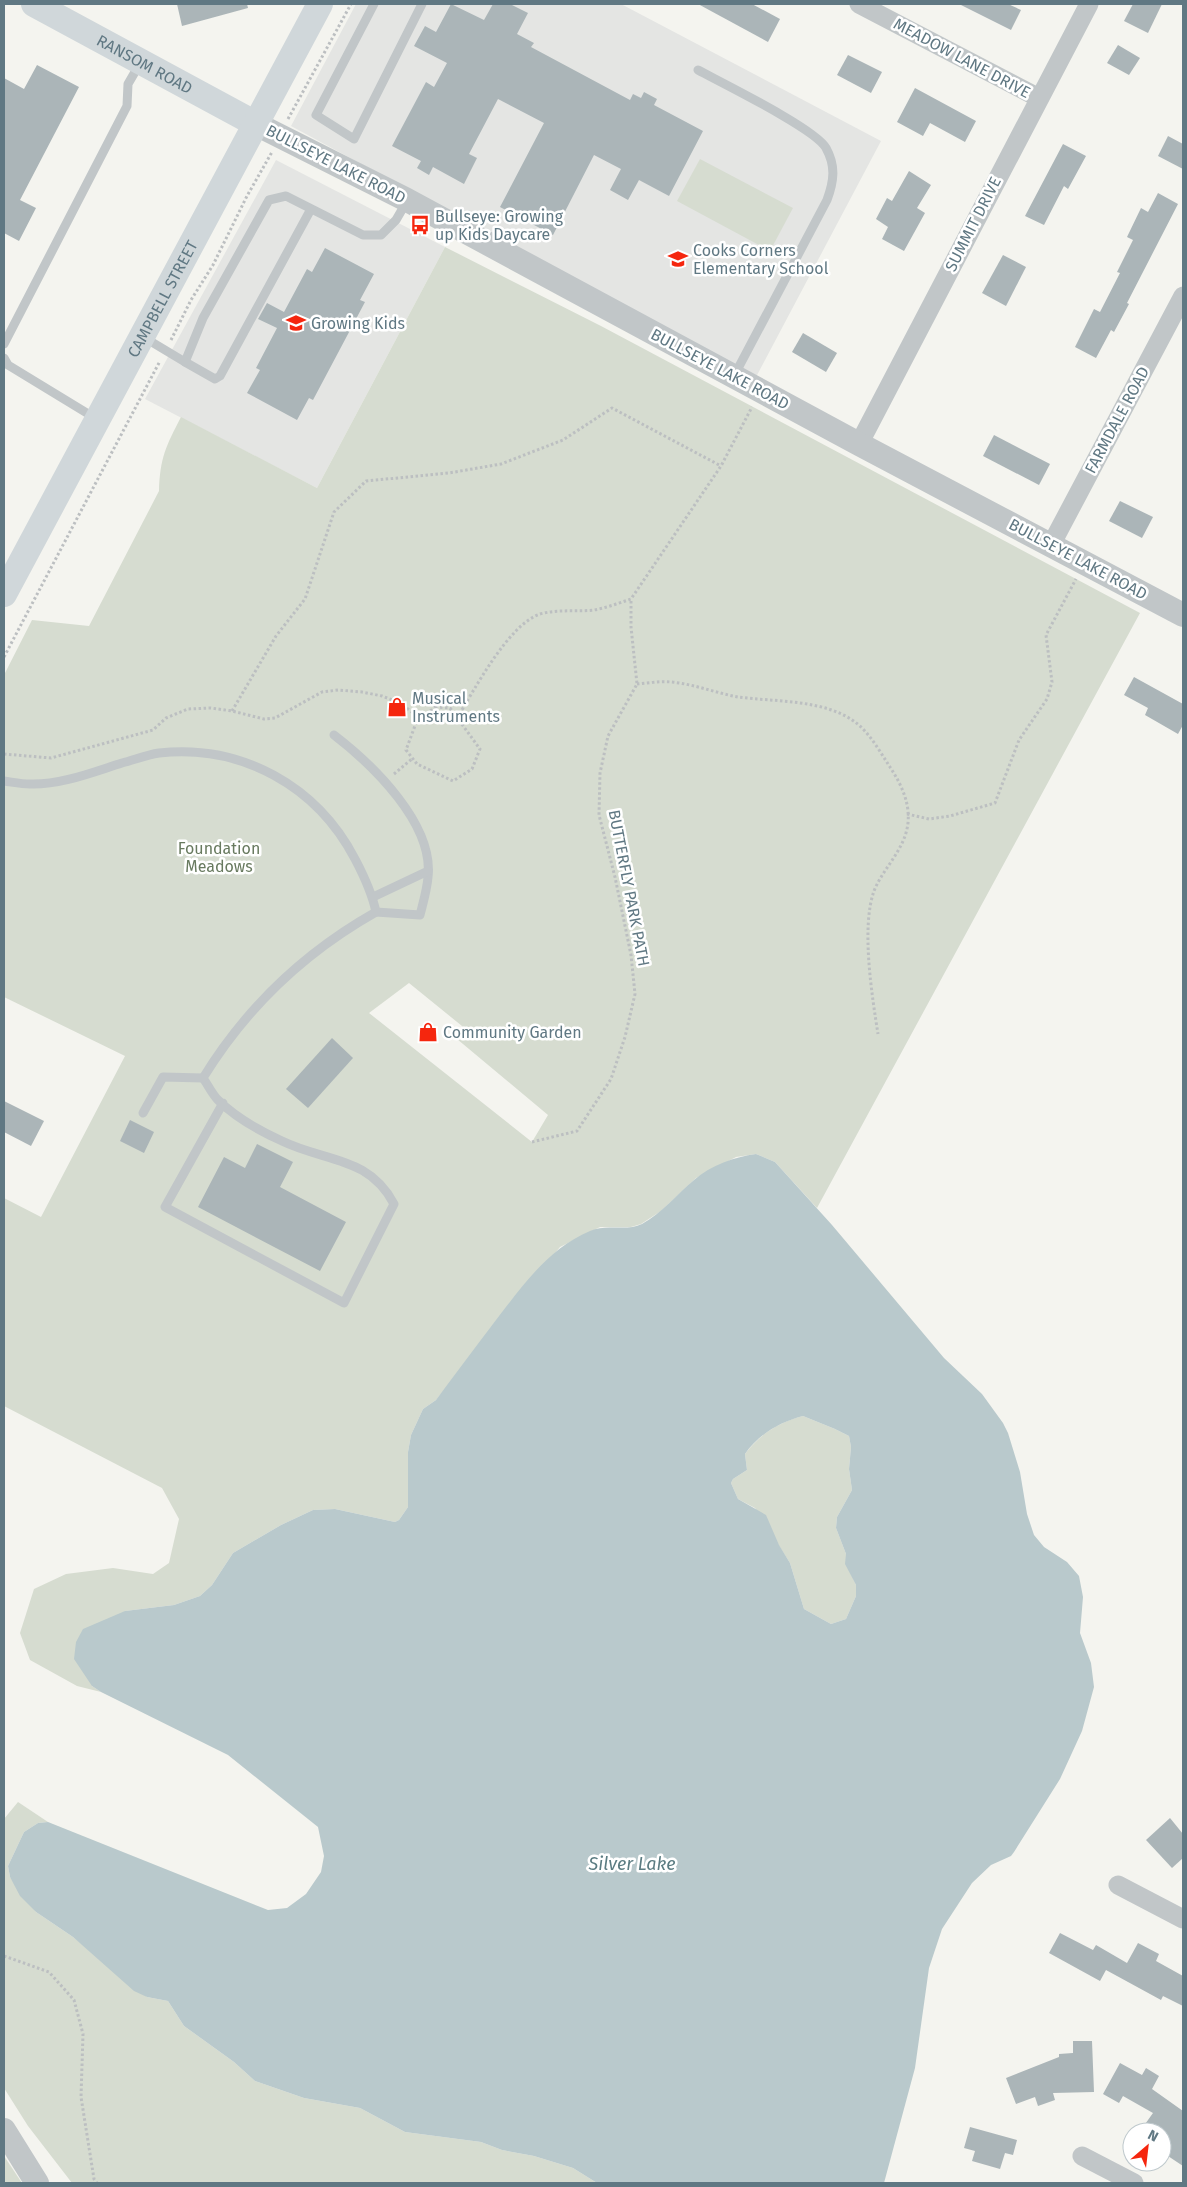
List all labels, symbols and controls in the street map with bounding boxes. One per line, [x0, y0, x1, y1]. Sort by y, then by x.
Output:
street label: MEADOW LANE DRIVE [890, 14, 1034, 102]
street label: RANSOM ROAD [94, 30, 196, 98]
street label: BULLSEYE LAKE ROAD [263, 121, 409, 207]
street label: SUMMIT DRIVE [941, 174, 1005, 274]
place label: Bullseye: Growing up Kids Daycare [435, 207, 564, 244]
bus stop icon: Bullseye: Growing up Kids Daycare [409, 214, 431, 236]
street label: CAMPBELL STREET [123, 236, 202, 361]
place label: Cooks Corners Elementary School [693, 241, 829, 278]
school or university icon: Cooks Corners Elementary School [667, 248, 689, 270]
school or university icon: Growing Kids [285, 312, 307, 334]
place label: Growing Kids [311, 314, 405, 333]
street label: BULLSEYE LAKE ROAD [648, 324, 792, 414]
street label: FARMDALE ROAD [1081, 363, 1153, 477]
street label: BULLSEYE LAKE ROAD [1006, 514, 1150, 604]
place label: Musical Instruments [412, 689, 500, 726]
shop icon: Musical Instruments [386, 696, 408, 718]
street label: BUTTERFLY PARK PATH [604, 808, 654, 968]
park label: Foundation Meadows [178, 839, 260, 876]
shop icon: Community Garden [417, 1021, 439, 1043]
place label: Community Garden [443, 1023, 582, 1042]
water label: Silver Lake [588, 1853, 676, 1875]
north arrow [1122, 2122, 1172, 2172]
text: N [1145, 2126, 1161, 2146]

